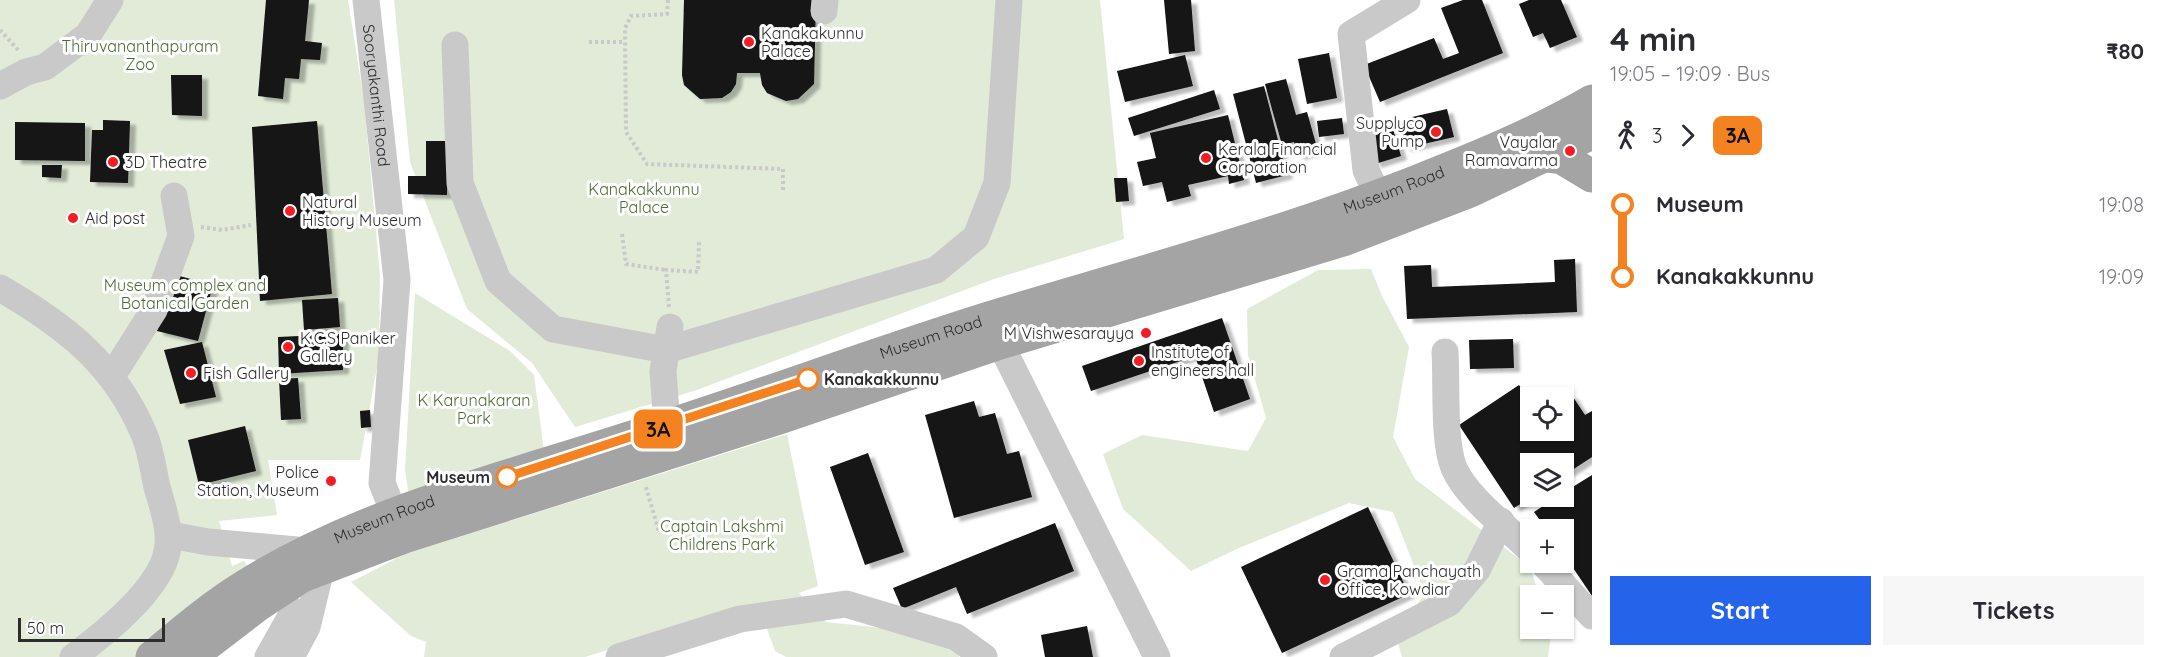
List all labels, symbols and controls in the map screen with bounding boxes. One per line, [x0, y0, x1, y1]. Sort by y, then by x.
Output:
text: 4 min [1610, 18, 1697, 59]
street label: Sooryakanthi Road [359, 23, 394, 167]
place label: Kanakakunnu Palace [761, 23, 864, 61]
marker: Kanakakunnu Palace [742, 35, 756, 49]
park label: Thiruvananthapuram Zoo [61, 36, 219, 74]
text: ₹80 [2106, 37, 2144, 65]
text: 19:05 – 19:09 · Bus [1610, 61, 1770, 86]
place label: Supplyco Pump [1356, 113, 1424, 151]
icon: walk [1610, 119, 1643, 152]
icon: forward [1671, 119, 1704, 152]
text: 3A [1725, 122, 1750, 148]
text: 3 [1652, 123, 1662, 148]
marker: Supplyco Pump [1429, 125, 1443, 139]
place label: Vayalar Ramavarma [1465, 132, 1558, 170]
place label: Kerala Financial Corporation [1218, 139, 1337, 177]
marker: Vayalar Ramavarma [1563, 144, 1577, 158]
marker: Kerala Financial Corporation [1199, 151, 1213, 165]
place label: 3D Theatre [125, 152, 207, 172]
marker: 3D Theatre [106, 155, 120, 169]
street label: Museum Road [1340, 161, 1447, 218]
park label: Kanakakkunnu Palace [588, 179, 700, 217]
text: Museum [1656, 190, 1744, 218]
place label: Natural History Museum [302, 192, 422, 230]
text: 19:08 [2099, 192, 2144, 217]
marker: Natural History Museum [283, 204, 297, 218]
place label: Aid post [85, 208, 145, 228]
marker: Aid post [66, 211, 80, 225]
text: Kanakakkunnu [1656, 262, 1814, 290]
text: 19:09 [2099, 264, 2144, 289]
park label: Museum complex and Botanical Garden [104, 275, 266, 313]
street label: Museum Road [877, 311, 984, 363]
place label: M Vishwesarayya [1004, 323, 1134, 343]
marker: M Vishwesarayya [1139, 326, 1153, 340]
place label: K.C.S Paniker Gallery [300, 328, 396, 366]
marker: K.C.S Paniker Gallery [281, 340, 295, 354]
place label: Institute of engineers hall [1151, 342, 1254, 380]
marker: Institute of engineers hall [1132, 354, 1146, 368]
place label: Fish Gallery [203, 363, 289, 383]
marker: Fish Gallery [184, 366, 198, 380]
marker: Kanakakkunnu [797, 368, 819, 390]
place label: Kanakakkunnu [824, 369, 939, 389]
map controls [1520, 387, 1574, 639]
button: locate [1520, 387, 1574, 441]
park label: K Karunakaran Park [418, 390, 530, 428]
line badge: 3A [631, 410, 685, 448]
text: 3A [646, 416, 670, 442]
button: layers [1520, 453, 1574, 507]
place label: Police Station, Museum [197, 462, 319, 500]
marker: Museum [496, 466, 518, 488]
place label: Museum [426, 467, 490, 487]
marker: Police Station, Museum [324, 474, 338, 488]
street label: Museum Road [331, 490, 437, 548]
park label: Captain Lakshmi Childrens Park [660, 516, 784, 554]
button: + [1520, 519, 1574, 573]
place label: Grama Panchayath Office, Kowdiar [1337, 561, 1481, 599]
marker: Grama Panchayath Office, Kowdiar [1318, 573, 1332, 587]
button: Start [1610, 576, 1871, 645]
button: Tickets [1883, 576, 2144, 645]
button: − [1520, 585, 1574, 639]
scale bar [18, 615, 165, 642]
text: 50 m [27, 618, 64, 638]

